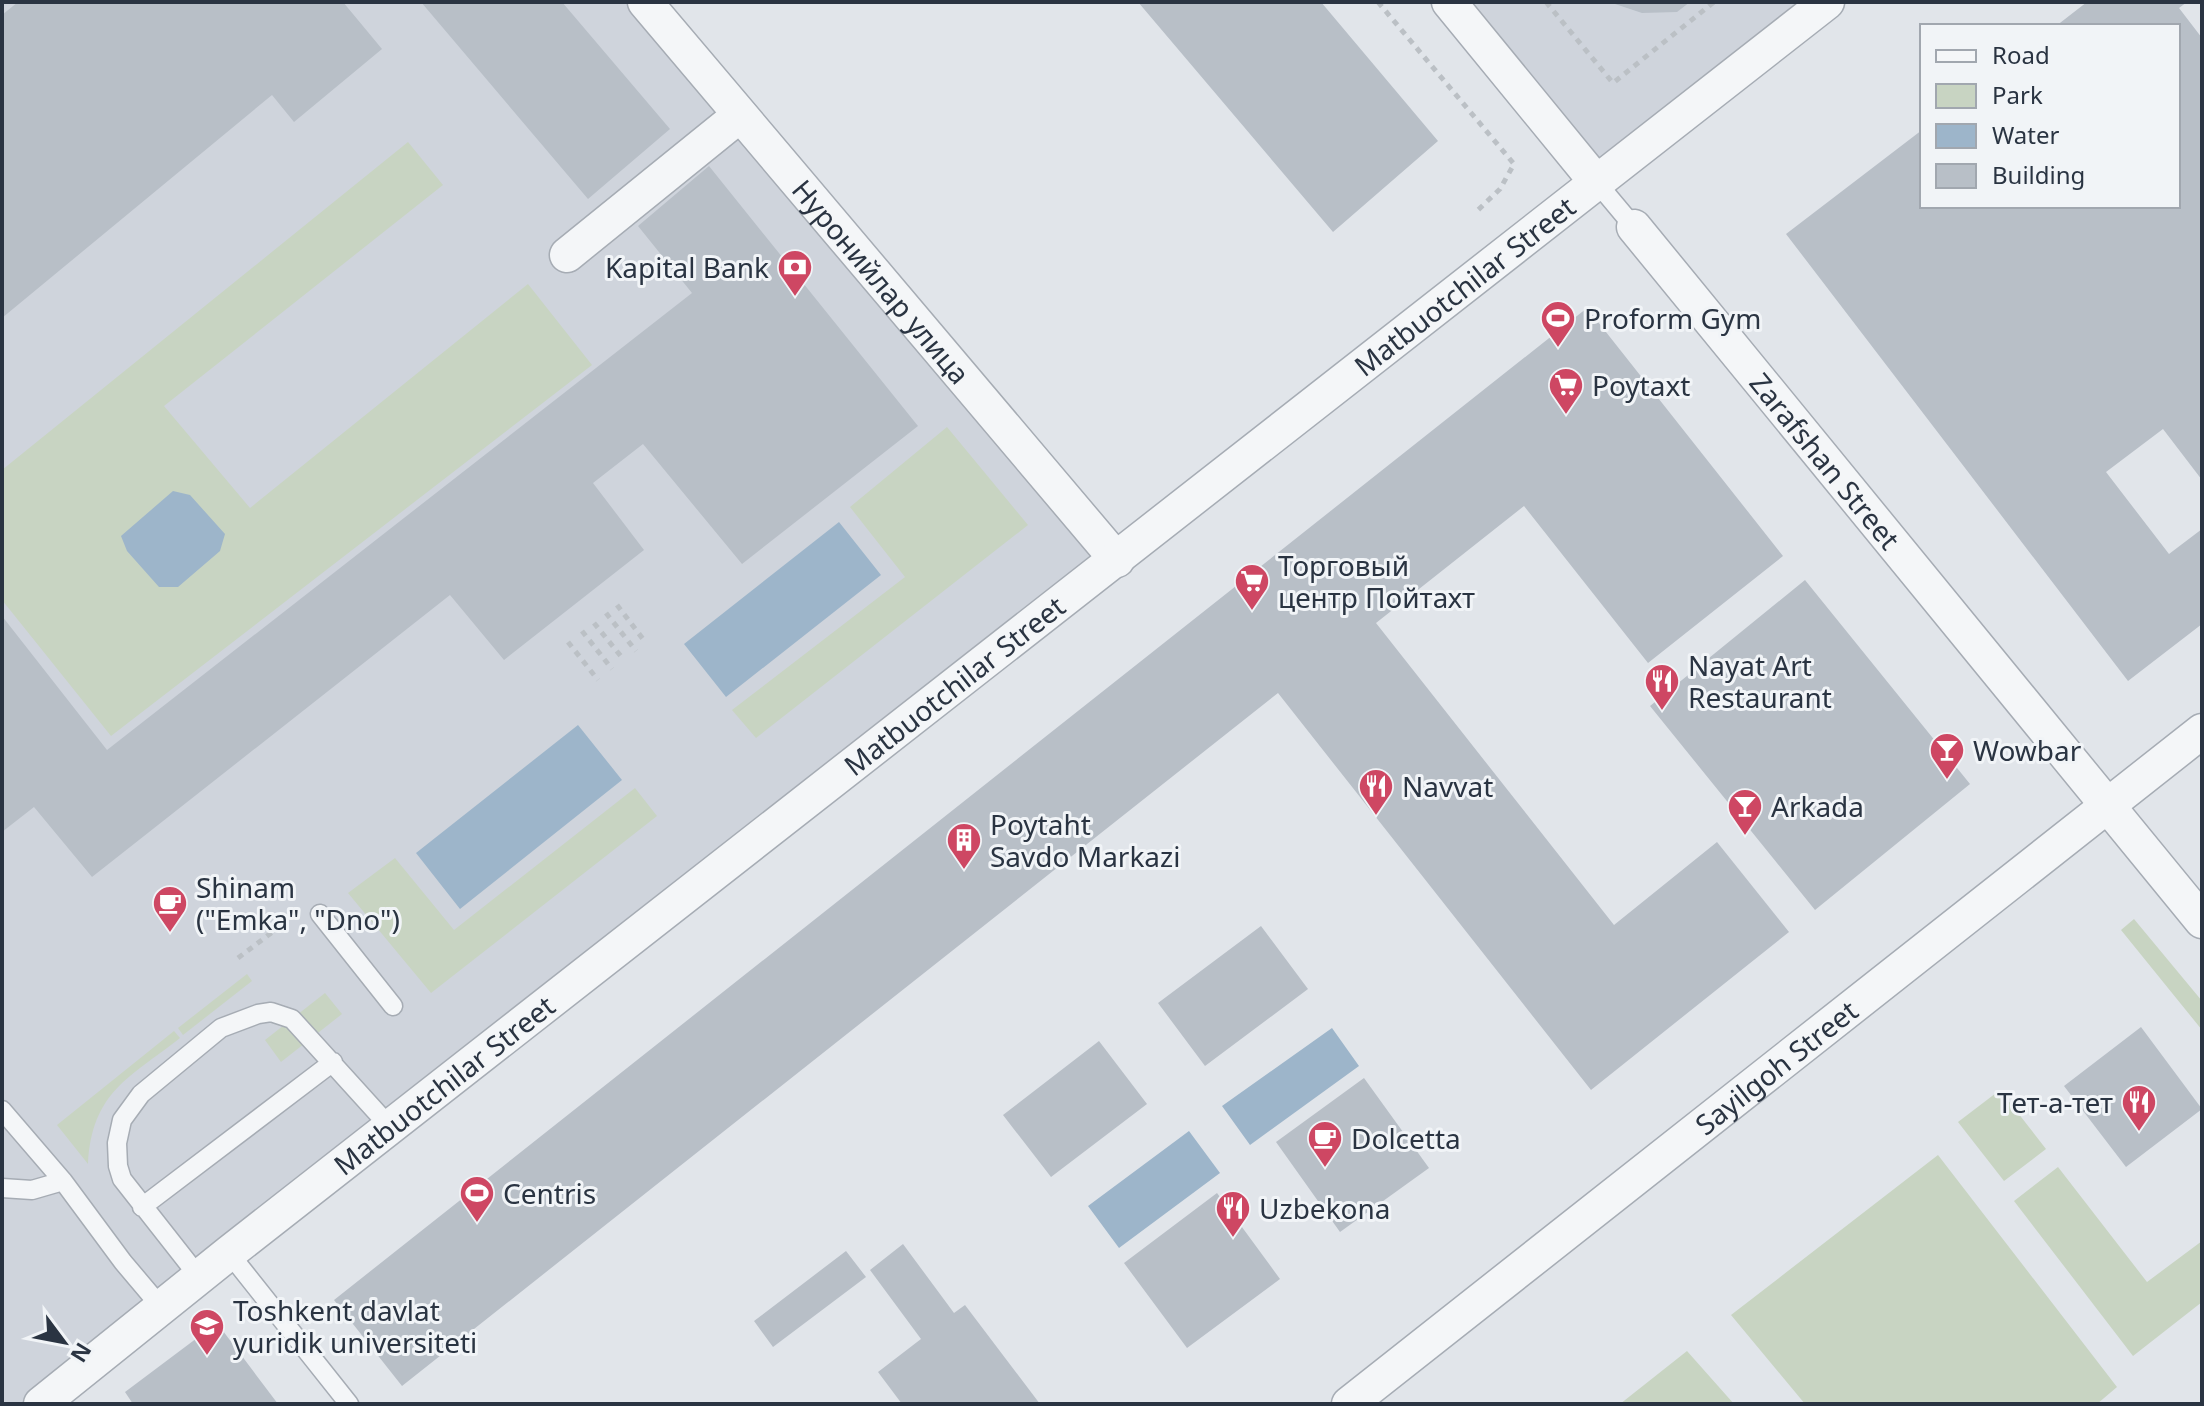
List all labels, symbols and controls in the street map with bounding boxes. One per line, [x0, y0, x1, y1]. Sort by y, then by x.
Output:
legend [1920, 24, 2180, 208]
text: Road [1992, 38, 2050, 71]
text: Park [1992, 78, 2043, 111]
text: Water [1992, 118, 2060, 151]
text: Building [1992, 158, 2085, 191]
street label: Нуронийлар улица [784, 171, 979, 392]
street label: Matbuotchilar Street [1346, 187, 1583, 384]
place label: Kapital Bank [605, 248, 769, 286]
bank icon: Kapital Bank [776, 248, 814, 298]
sports icon: Proform Gym [1539, 299, 1577, 349]
place label: Proform Gym [1584, 299, 1761, 337]
street label: Zarafshan Street [1742, 365, 1909, 557]
supermarket icon: Poytaxt [1547, 366, 1585, 416]
place label: Poytaxt [1592, 366, 1690, 404]
place label: Торговый центр Пойтахт [1278, 546, 1475, 616]
supermarket icon: Торговый центр Пойтахт [1233, 562, 1271, 612]
street label: Matbuotchilar Street [836, 587, 1072, 784]
place label: Nayat Art Restaurant [1688, 646, 1832, 716]
restaurant icon: Nayat Art Restaurant [1643, 662, 1681, 712]
bar icon: Wowbar [1928, 731, 1966, 781]
place label: Wowbar [1973, 731, 2082, 769]
restaurant icon: Navvat [1357, 767, 1395, 817]
place label: Navvat [1402, 767, 1493, 805]
bar icon: Arkada [1726, 787, 1764, 837]
place label: Arkada [1771, 787, 1864, 825]
place label: Poytaht Savdo Markazi [990, 805, 1180, 875]
building icon: Poytaht Savdo Markazi [945, 821, 983, 871]
place label: Shinam ("Еmka", "Dno") [196, 868, 400, 938]
cafe icon: Shinam ("Еmka", "Dno") [151, 884, 189, 934]
street label: Matbuotchilar Street [326, 986, 562, 1183]
street label: Sayilgoh Street [1687, 991, 1865, 1143]
place label: Тет-а-тет [1997, 1083, 2113, 1121]
restaurant icon: Тет-а-тет [2120, 1083, 2158, 1133]
cafe icon: Dolcetta [1306, 1119, 1344, 1169]
place label: Dolcetta [1351, 1119, 1461, 1157]
sports icon: Centris [458, 1174, 496, 1224]
place label: Centris [503, 1174, 596, 1212]
restaurant icon: Uzbekona [1214, 1189, 1252, 1239]
place label: Uzbekona [1259, 1189, 1391, 1227]
place label: Toshkent davlat yuridik universiteti [233, 1291, 477, 1361]
north arrow [24, 1302, 104, 1382]
school or university icon: Toshkent davlat yuridik universiteti [188, 1307, 226, 1357]
text: N [64, 1338, 99, 1369]

